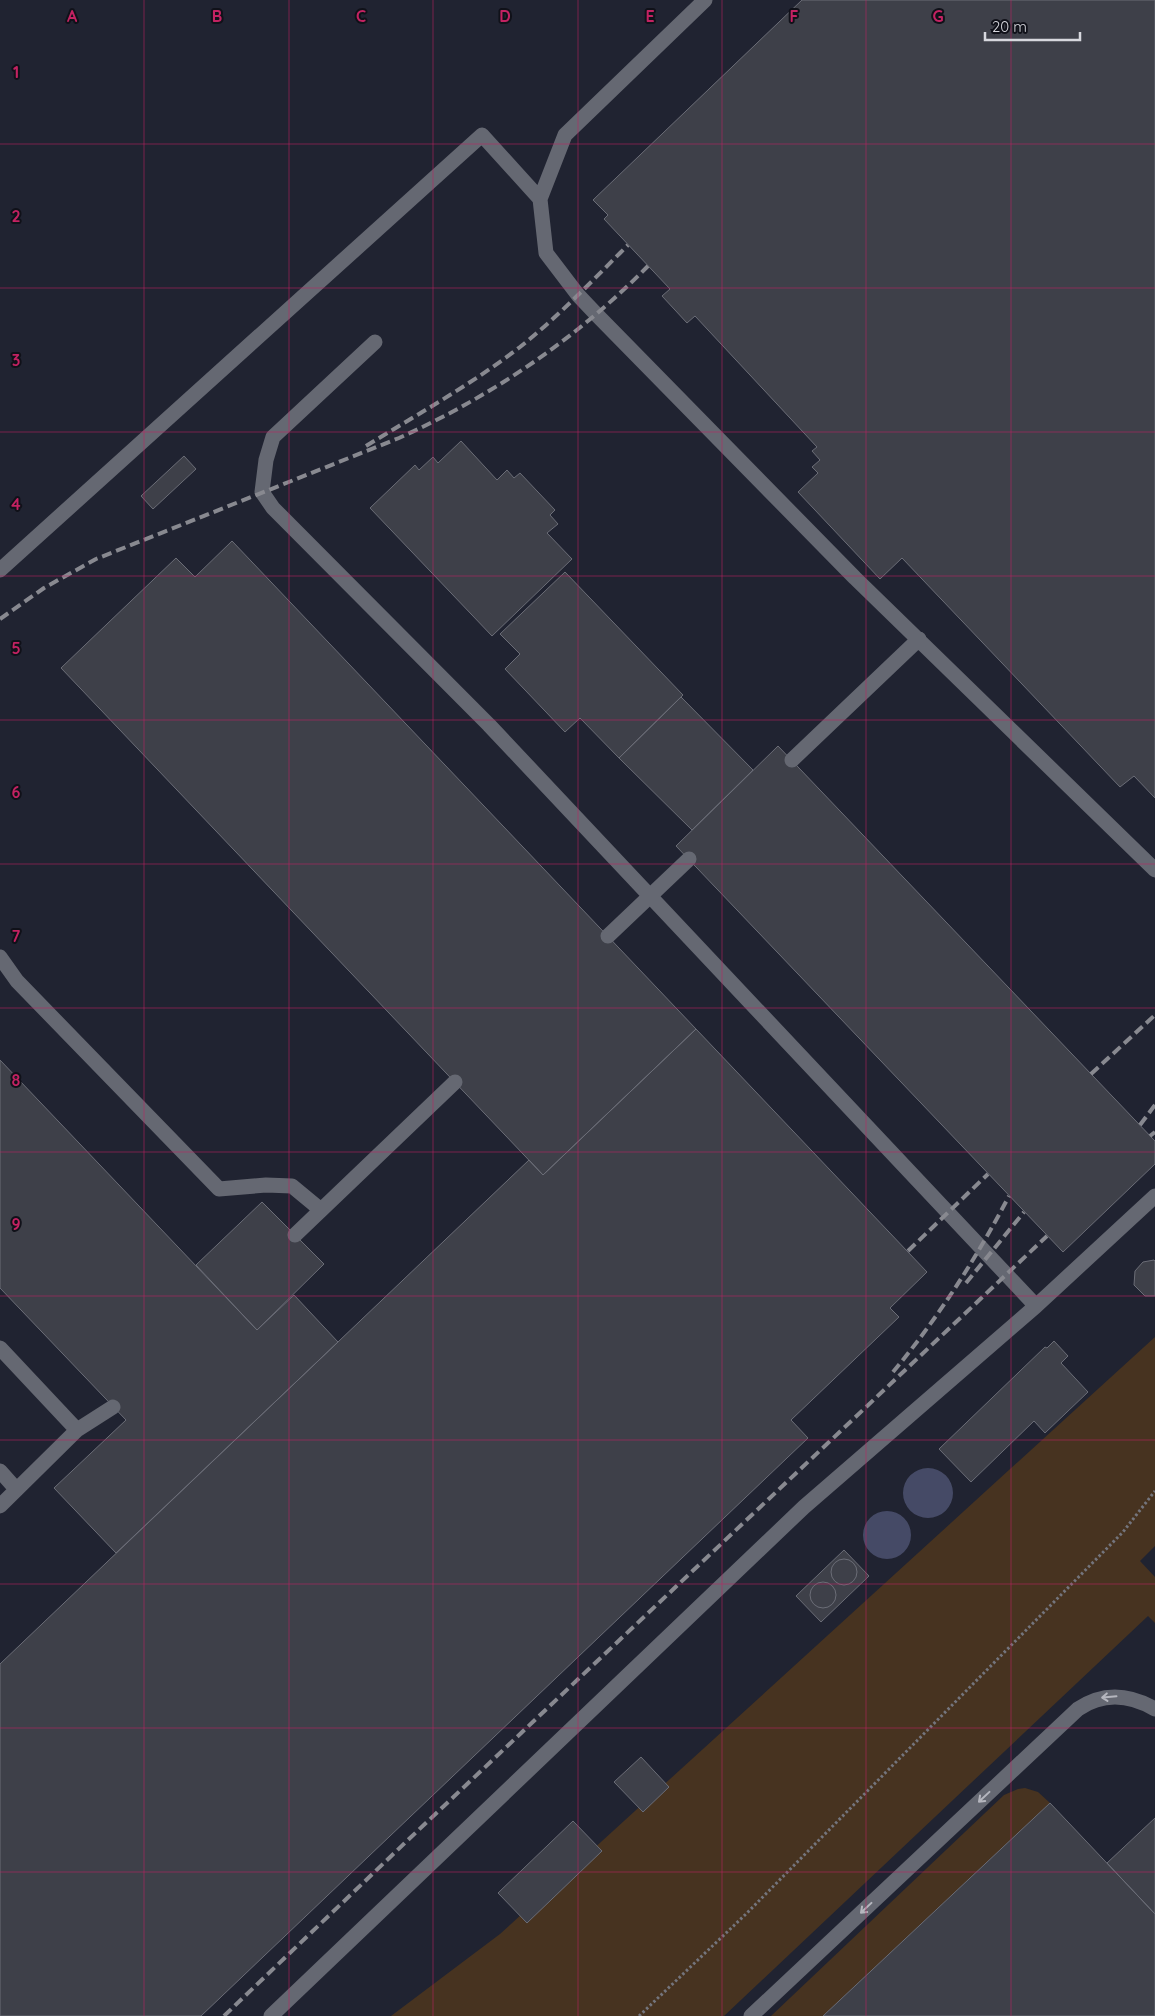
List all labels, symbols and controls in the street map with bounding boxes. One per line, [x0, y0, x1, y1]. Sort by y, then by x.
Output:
text: A [67, 6, 78, 26]
text: B [212, 6, 222, 26]
text: C [356, 6, 366, 26]
text: D [499, 6, 511, 26]
text: E [645, 6, 655, 26]
text: F [790, 6, 799, 26]
text: G [932, 6, 944, 26]
scale bar [985, 10, 1080, 42]
text: 20 m [992, 17, 1027, 36]
text: 1 [13, 62, 19, 82]
text: 2 [11, 206, 21, 226]
text: 3 [12, 350, 20, 370]
text: 4 [11, 494, 21, 514]
text: 5 [11, 638, 21, 658]
text: 6 [12, 782, 21, 802]
text: 7 [12, 926, 21, 946]
text: 8 [12, 1070, 21, 1090]
text: 9 [11, 1214, 21, 1234]
one-way arrow [1101, 1693, 1117, 1702]
one-way arrow [978, 1791, 991, 1803]
one-way arrow [859, 1902, 872, 1914]

